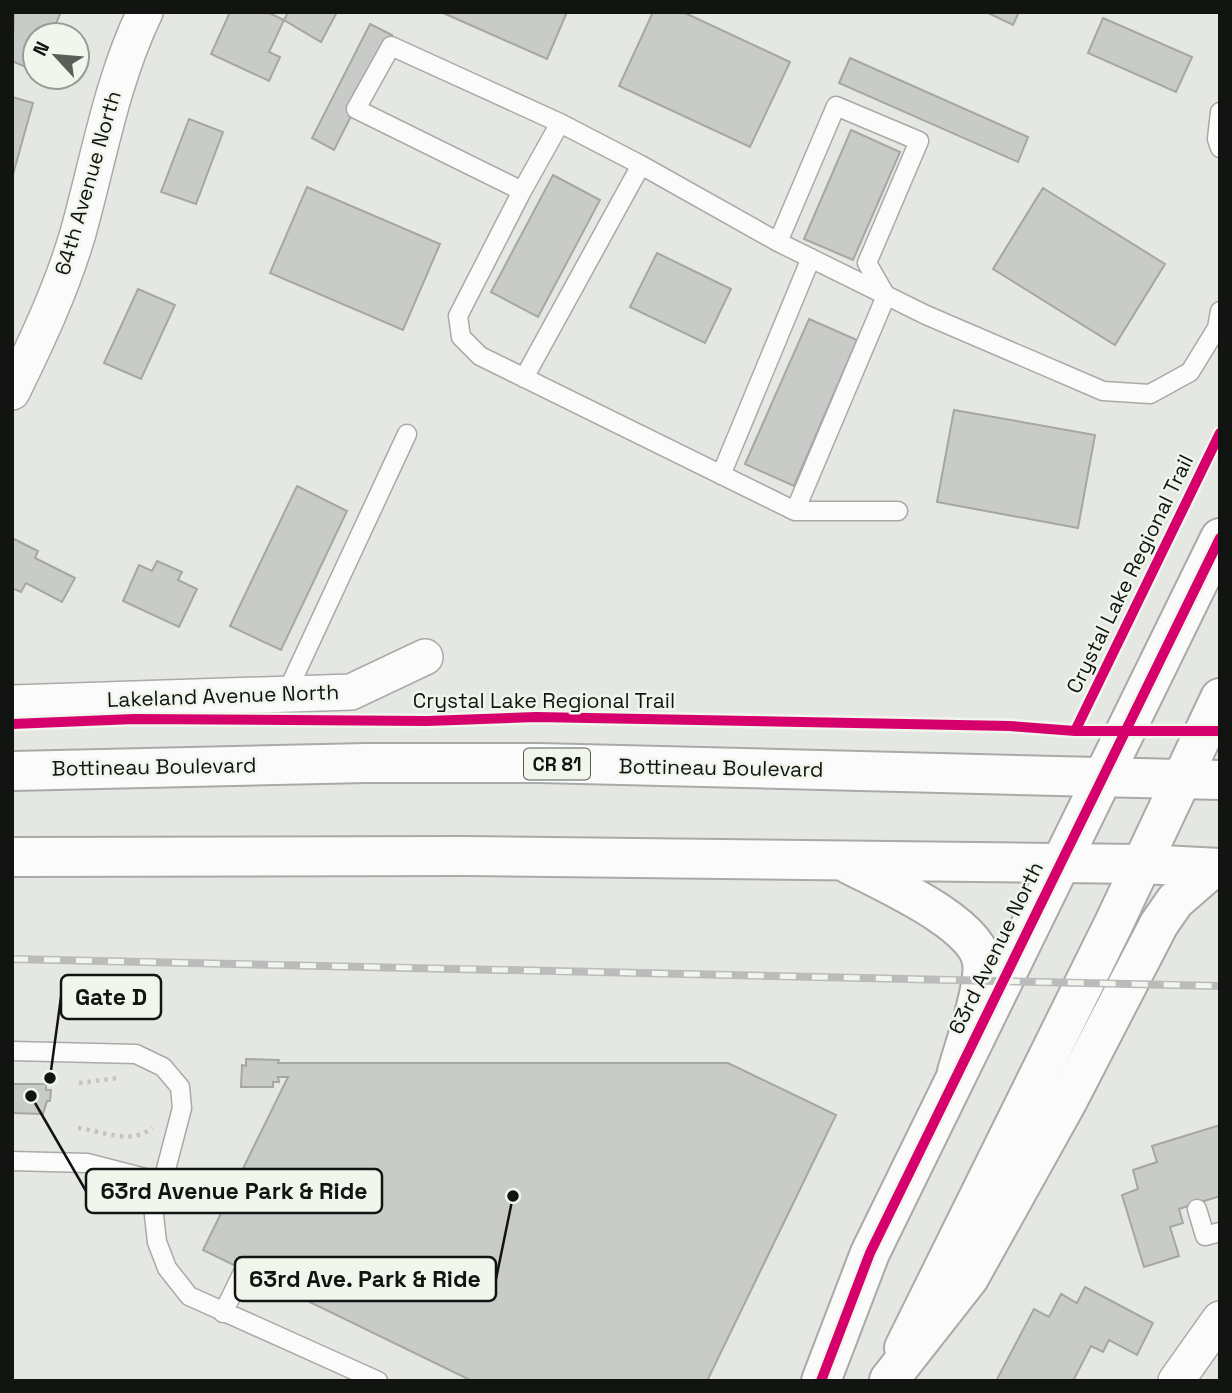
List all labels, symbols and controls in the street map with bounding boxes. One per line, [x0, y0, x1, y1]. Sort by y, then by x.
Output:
north arrow [21, 21, 91, 91]
text: N [27, 38, 55, 60]
street label: 64th Avenue North [48, 88, 127, 278]
street label: Crystal Lake Regional Trail [1060, 450, 1199, 698]
street label: Lakeland Avenue North [106, 678, 340, 713]
street label: Crystal Lake Regional Trail [413, 687, 675, 714]
road number: CR 81 [524, 748, 590, 779]
street label: Bottineau Boulevard [51, 751, 257, 782]
street label: Bottineau Boulevard [618, 752, 824, 783]
street label: 63rd Avenue North [942, 857, 1049, 1038]
callout: Gate D [61, 975, 161, 1019]
text: Gate D [75, 982, 147, 1012]
callout: 63rd Avenue Park & Ride [86, 1169, 382, 1213]
text: 63rd Avenue Park & Ride [100, 1176, 368, 1206]
callout: 63rd Ave. Park & Ride [235, 1257, 496, 1301]
text: 63rd Ave. Park & Ride [249, 1264, 481, 1294]

